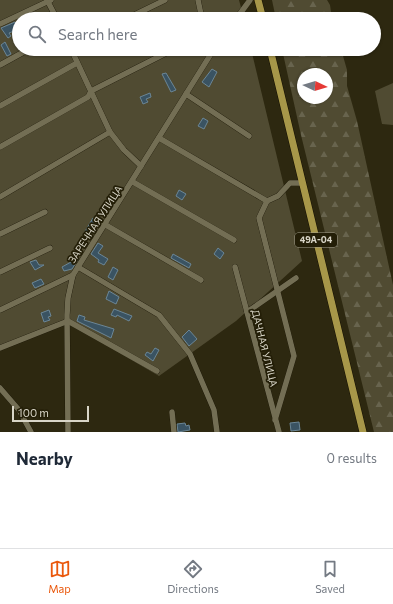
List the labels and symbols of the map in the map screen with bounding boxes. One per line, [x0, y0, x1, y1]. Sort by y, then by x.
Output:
north arrow [297, 68, 333, 104]
street label: ЗАРЕЧНАЯ УЛИЦА [65, 183, 125, 265]
road number: 49А-04 [295, 233, 337, 247]
street label: ДАЧНАЯ УЛИЦА [250, 308, 280, 388]
scale bar [12, 404, 89, 423]

